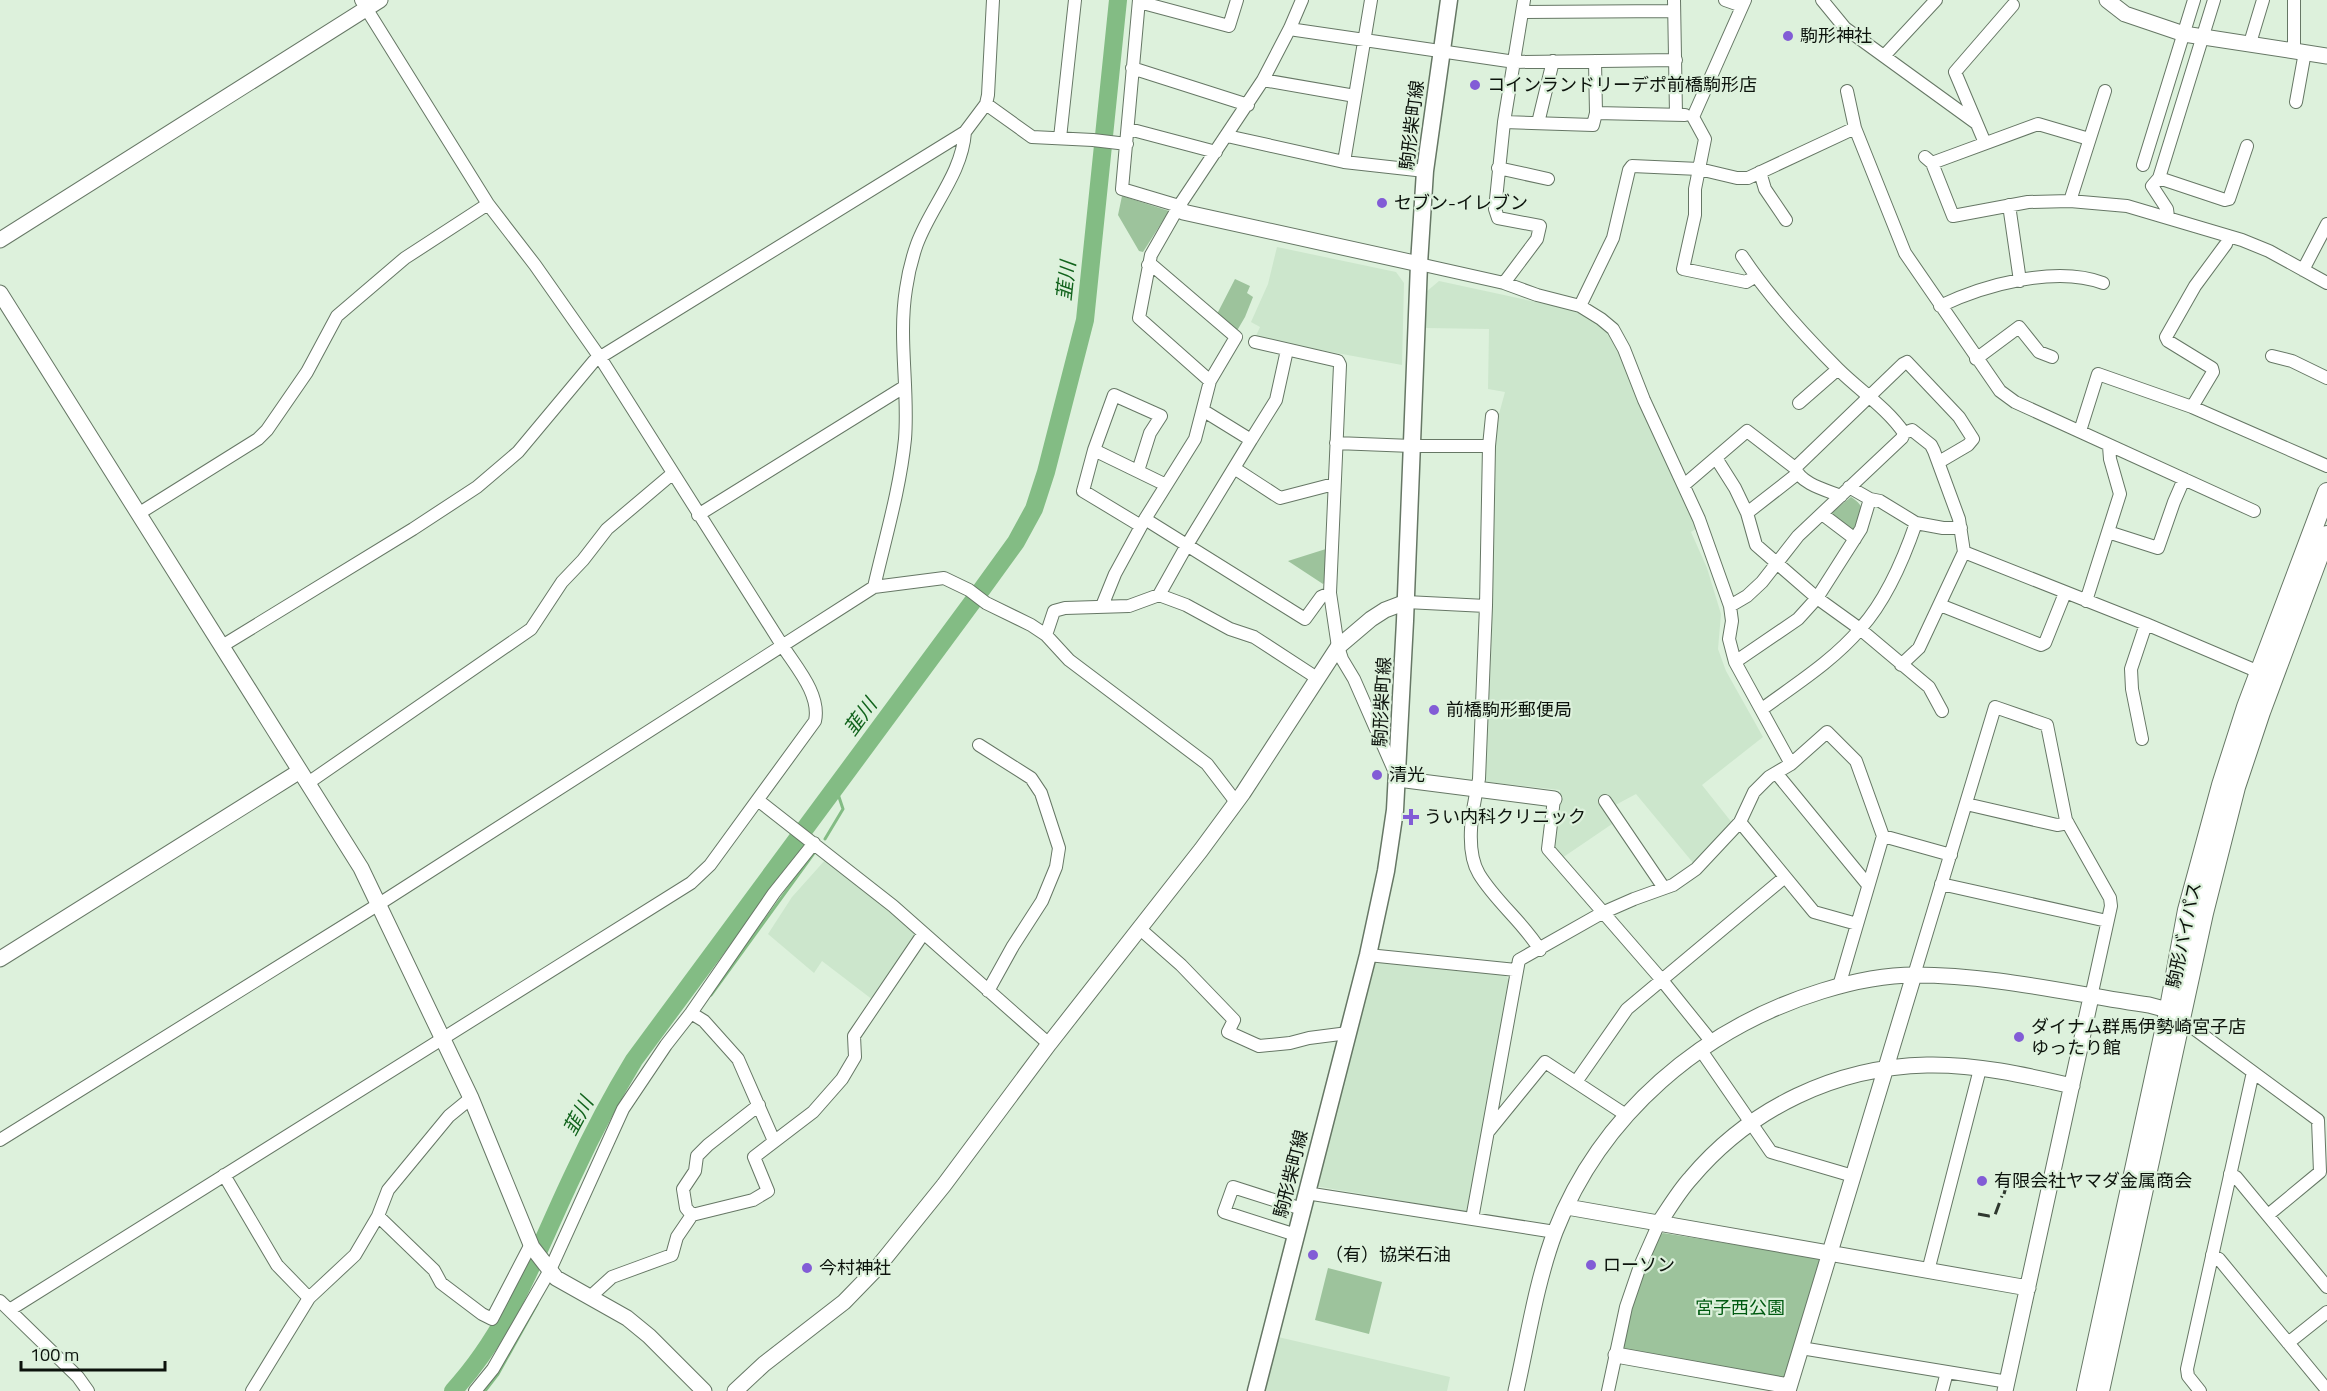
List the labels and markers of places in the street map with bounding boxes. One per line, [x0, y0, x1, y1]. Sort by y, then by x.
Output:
place label: 駒形神社 [1800, 22, 1872, 49]
marker: 駒形神社 [1781, 29, 1795, 43]
place label: コインランドリーデポ前橋駒形店 [1487, 71, 1757, 98]
marker: コインランドリーデポ前橋駒形店 [1468, 78, 1482, 92]
place label: セブン-イレブン [1394, 189, 1528, 216]
marker: セブン-イレブン [1375, 196, 1389, 210]
place label: 前橋駒形郵便局 [1446, 696, 1572, 723]
marker: 前橋駒形郵便局 [1427, 703, 1441, 717]
place label: 清光 [1389, 761, 1425, 788]
marker: 清光 [1370, 768, 1384, 782]
place label: うい内科クリニック [1424, 803, 1586, 830]
marker: うい内科クリニック [1402, 808, 1420, 826]
place label: ダイナム群馬伊勢崎宮子店 ゆったり館 [2031, 1013, 2246, 1061]
marker: ダイナム群馬伊勢崎宮子店 ゆったり館 [2012, 1030, 2026, 1044]
place label: 有限会社ヤマダ金属商会 [1994, 1167, 2192, 1194]
marker: 有限会社ヤマダ金属商会 [1975, 1174, 1989, 1188]
place label: （有）協栄石油 [1325, 1241, 1451, 1268]
marker: （有）協栄石油 [1306, 1248, 1320, 1262]
place label: ローソン [1603, 1251, 1675, 1278]
place label: 今村神社 [819, 1254, 891, 1281]
marker: ローソン [1584, 1258, 1598, 1272]
marker: 今村神社 [800, 1261, 814, 1275]

